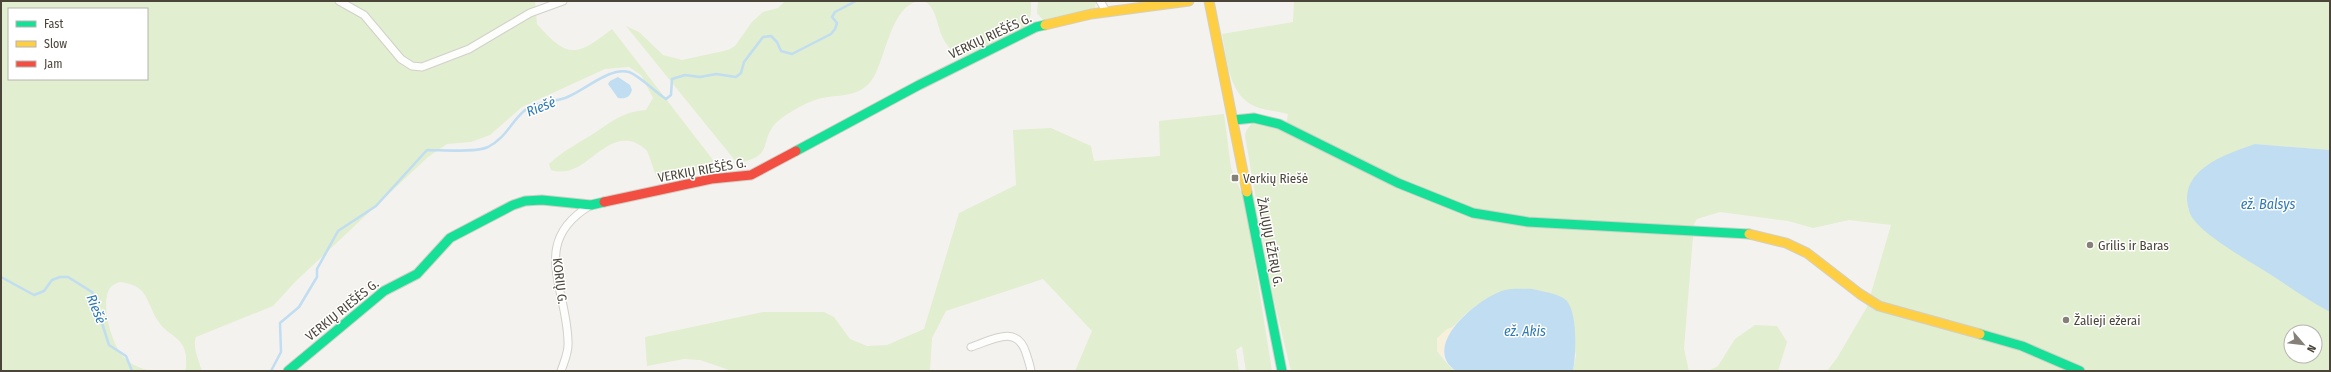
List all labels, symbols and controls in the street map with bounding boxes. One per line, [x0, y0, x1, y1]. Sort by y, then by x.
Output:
legend [8, 8, 148, 80]
street label: VERKIŲ RIEŠĖS G. [946, 10, 1034, 62]
text: Fast [44, 17, 63, 31]
text: Slow [44, 37, 67, 51]
text: Jam [44, 57, 62, 71]
water label: Riešė [524, 93, 559, 121]
street label: VERKIŲ RIEŠĖS G. [657, 155, 748, 185]
place label: Verkių Riešė [1243, 171, 1308, 186]
marker: Verkių Riešė [1230, 173, 1240, 183]
street label: ŽALIŲJŲ EŽERŲ G. [1254, 196, 1286, 288]
water label: ež. Balsys [2241, 196, 2295, 213]
place label: Grilis ir Baras [2098, 238, 2169, 253]
marker: Grilis ir Baras [2085, 240, 2095, 250]
street label: KORIŲ G. [550, 257, 570, 305]
street label: VERKIŲ RIEŠĖS G. [303, 276, 382, 344]
water label: Riešė [82, 292, 110, 327]
place label: Žalieji ežerai [2074, 313, 2141, 328]
marker: Žalieji ežerai [2061, 315, 2071, 325]
water label: ež. Akis [1504, 323, 1546, 340]
north arrow [2283, 324, 2323, 364]
text: N [2304, 342, 2319, 354]

